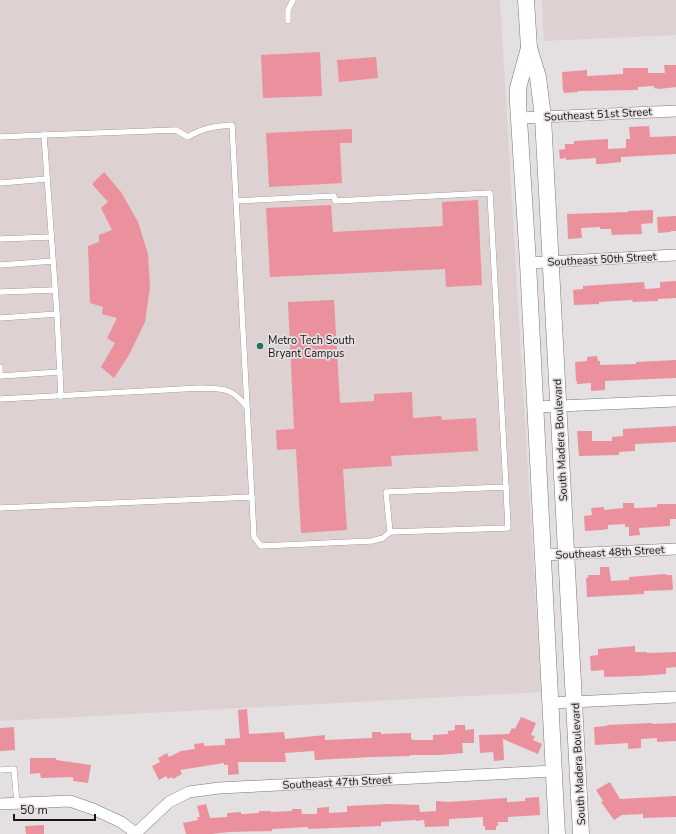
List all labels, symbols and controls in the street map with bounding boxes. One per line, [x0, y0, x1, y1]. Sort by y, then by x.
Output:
street label: Southeast 51st Street [544, 104, 652, 125]
street label: Southeast 50th Street [547, 249, 657, 270]
place label: Metro Tech South Bryant Campus [268, 333, 355, 361]
marker: Metro Tech South Bryant Campus [255, 341, 265, 351]
street label: South Madera Boulevard [550, 378, 571, 501]
street label: Southeast 48th Street [555, 542, 665, 563]
street label: South Madera Boulevard [568, 702, 589, 825]
street label: Southeast 47th Street [282, 772, 392, 793]
scale bar [14, 796, 95, 822]
text: 50 m [20, 802, 48, 818]

